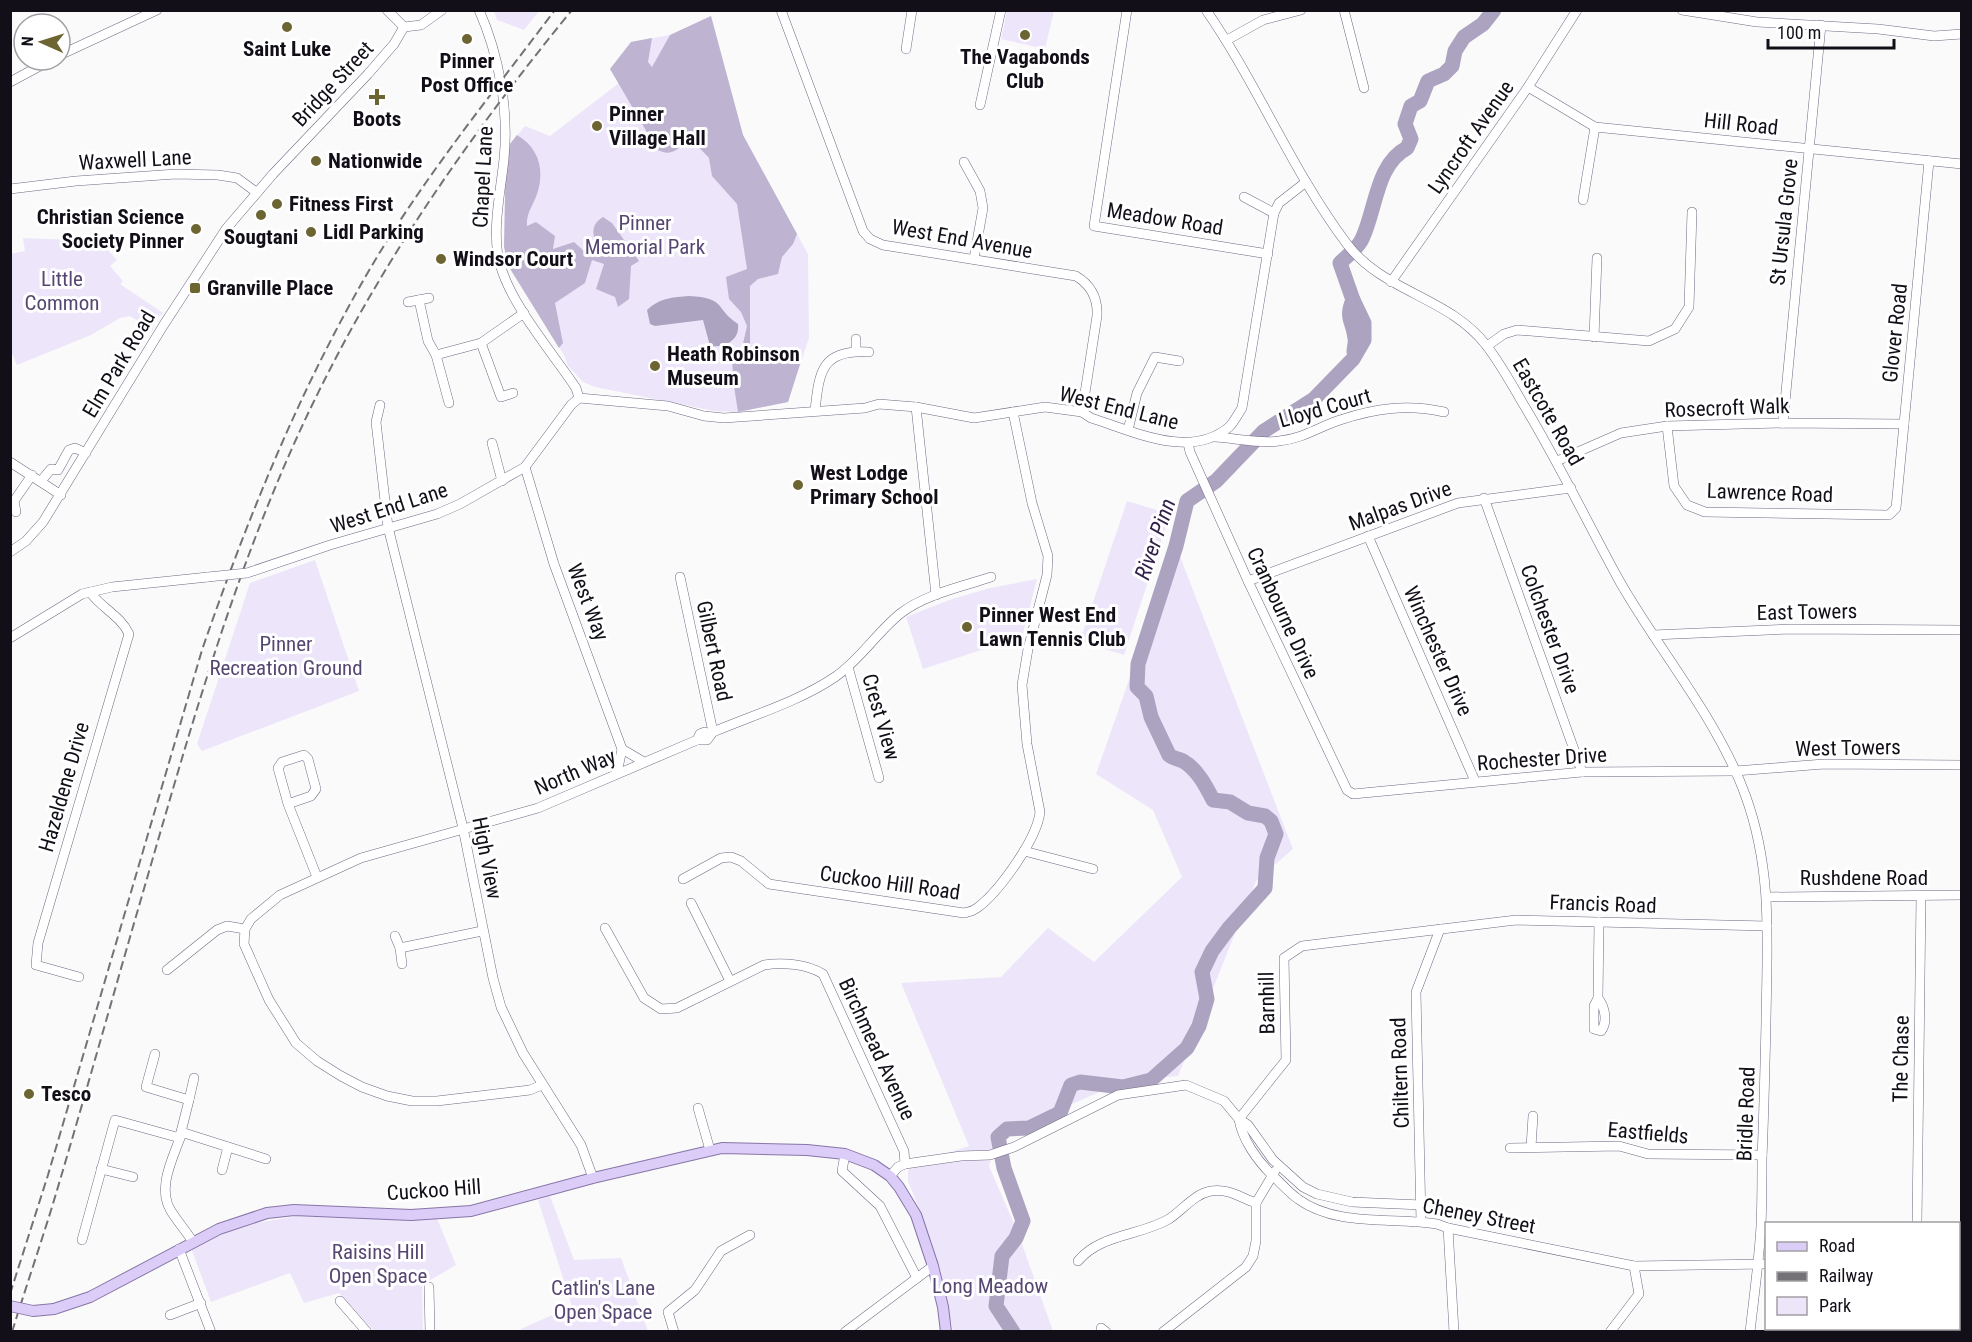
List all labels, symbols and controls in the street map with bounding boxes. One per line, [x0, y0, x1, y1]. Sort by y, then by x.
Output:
north arrow [12, 12, 72, 72]
scale bar [1768, 12, 1894, 50]
marker: Saint Luke [280, 20, 294, 34]
text: 100 m [1777, 22, 1821, 43]
marker: The Vagabonds Club [1018, 28, 1032, 42]
marker: Pinner Post Office [460, 32, 474, 46]
text: N [18, 36, 37, 47]
place label: Saint Luke [243, 37, 331, 61]
street label: Bridge Street [288, 37, 378, 131]
place label: The Vagabonds Club [960, 45, 1090, 93]
place label: Pinner Post Office [421, 49, 513, 97]
street label: Lyncroft Avenue [1423, 76, 1519, 198]
marker: Boots [370, 90, 384, 104]
place label: Pinner Village Hall [609, 102, 706, 150]
place label: Boots [353, 107, 401, 131]
street label: Hill Road [1703, 108, 1779, 140]
marker: Pinner Village Hall [590, 119, 604, 133]
street label: Chapel Lane [468, 125, 498, 229]
street label: Waxwell Lane [78, 145, 192, 175]
place label: Nationwide [328, 149, 422, 173]
marker: Nationwide [309, 154, 323, 168]
street label: St Ursula Grove [1765, 157, 1803, 287]
place label: Fitness First [289, 192, 393, 216]
marker: Fitness First [270, 197, 284, 211]
street label: Meadow Road [1105, 198, 1225, 240]
place label: Christian Science Society Pinner [37, 205, 184, 253]
marker: Sougtani [254, 208, 268, 222]
park label: Pinner Memorial Park [585, 211, 706, 259]
street label: West End Avenue [890, 215, 1034, 263]
place label: Lidl Parking [323, 220, 424, 244]
marker: Christian Science Society Pinner [189, 222, 203, 236]
place label: Sougtani [224, 225, 298, 249]
marker: Lidl Parking [304, 225, 318, 239]
place label: Windsor Court [453, 247, 573, 271]
marker: Windsor Court [434, 252, 448, 266]
park label: Little Common [25, 267, 99, 315]
place label: Granville Place [207, 276, 333, 300]
marker: Granville Place [188, 281, 202, 295]
street label: Glover Road [1878, 282, 1912, 384]
street label: Elm Park Road [78, 306, 160, 422]
place label: Heath Robinson Museum [667, 342, 800, 390]
street label: Eastcote Road [1508, 354, 1588, 470]
marker: Heath Robinson Museum [648, 359, 662, 373]
street label: West End Lane [1057, 382, 1181, 434]
street label: Lloyd Court [1276, 383, 1374, 433]
street label: Rosecroft Walk [1664, 394, 1791, 422]
place label: West Lodge Primary School [810, 461, 939, 509]
street label: Malpas Drive [1345, 476, 1455, 536]
street label: West End Lane [327, 478, 451, 538]
marker: West Lodge Primary School [791, 478, 805, 492]
street label: Lawrence Road [1706, 479, 1834, 507]
water label: River Pinn [1129, 495, 1181, 583]
street label: Cranbourne Drive [1242, 543, 1324, 683]
street label: West Way [562, 560, 614, 644]
street label: Colchester Drive [1516, 561, 1585, 697]
street label: Winchester Drive [1399, 582, 1477, 720]
street label: Gilbert Road [692, 598, 736, 704]
street label: East Towers [1756, 599, 1858, 625]
place label: Pinner West End Lawn Tennis Club [979, 603, 1126, 651]
marker: Pinner West End Lawn Tennis Club [960, 620, 974, 634]
park label: Pinner Recreation Ground [209, 632, 363, 680]
street label: Crest View [857, 671, 905, 763]
street label: Hazeldene Drive [34, 719, 94, 855]
street label: West Towers [1795, 735, 1901, 761]
street label: Rochester Drive [1476, 742, 1608, 776]
street label: North Way [531, 744, 619, 800]
street label: High View [467, 815, 507, 901]
street label: Cuckoo Hill Road [818, 861, 962, 905]
street label: Rushdene Road [1800, 866, 1928, 890]
street label: Francis Road [1549, 890, 1657, 918]
street label: Barnhill [1254, 971, 1280, 1035]
street label: Birchmead Avenue [834, 974, 920, 1124]
street label: The Chase [1888, 1015, 1914, 1103]
street label: Chiltern Road [1386, 1017, 1414, 1129]
street label: Bridle Road [1732, 1066, 1760, 1162]
place label: Tesco [41, 1082, 91, 1106]
marker: Tesco [22, 1087, 36, 1101]
street label: Eastfields [1606, 1118, 1690, 1148]
street label: Cuckoo Hill [386, 1175, 482, 1205]
street label: Cheney Street [1420, 1193, 1538, 1239]
legend [1765, 1222, 1960, 1330]
text: Road [1819, 1235, 1855, 1256]
park label: Raisins Hill Open Space [329, 1240, 427, 1288]
text: Railway [1819, 1265, 1874, 1286]
park label: Long Meadow [932, 1274, 1048, 1298]
park label: Catlin's Lane Open Space [551, 1276, 655, 1324]
text: Park [1819, 1295, 1851, 1316]

